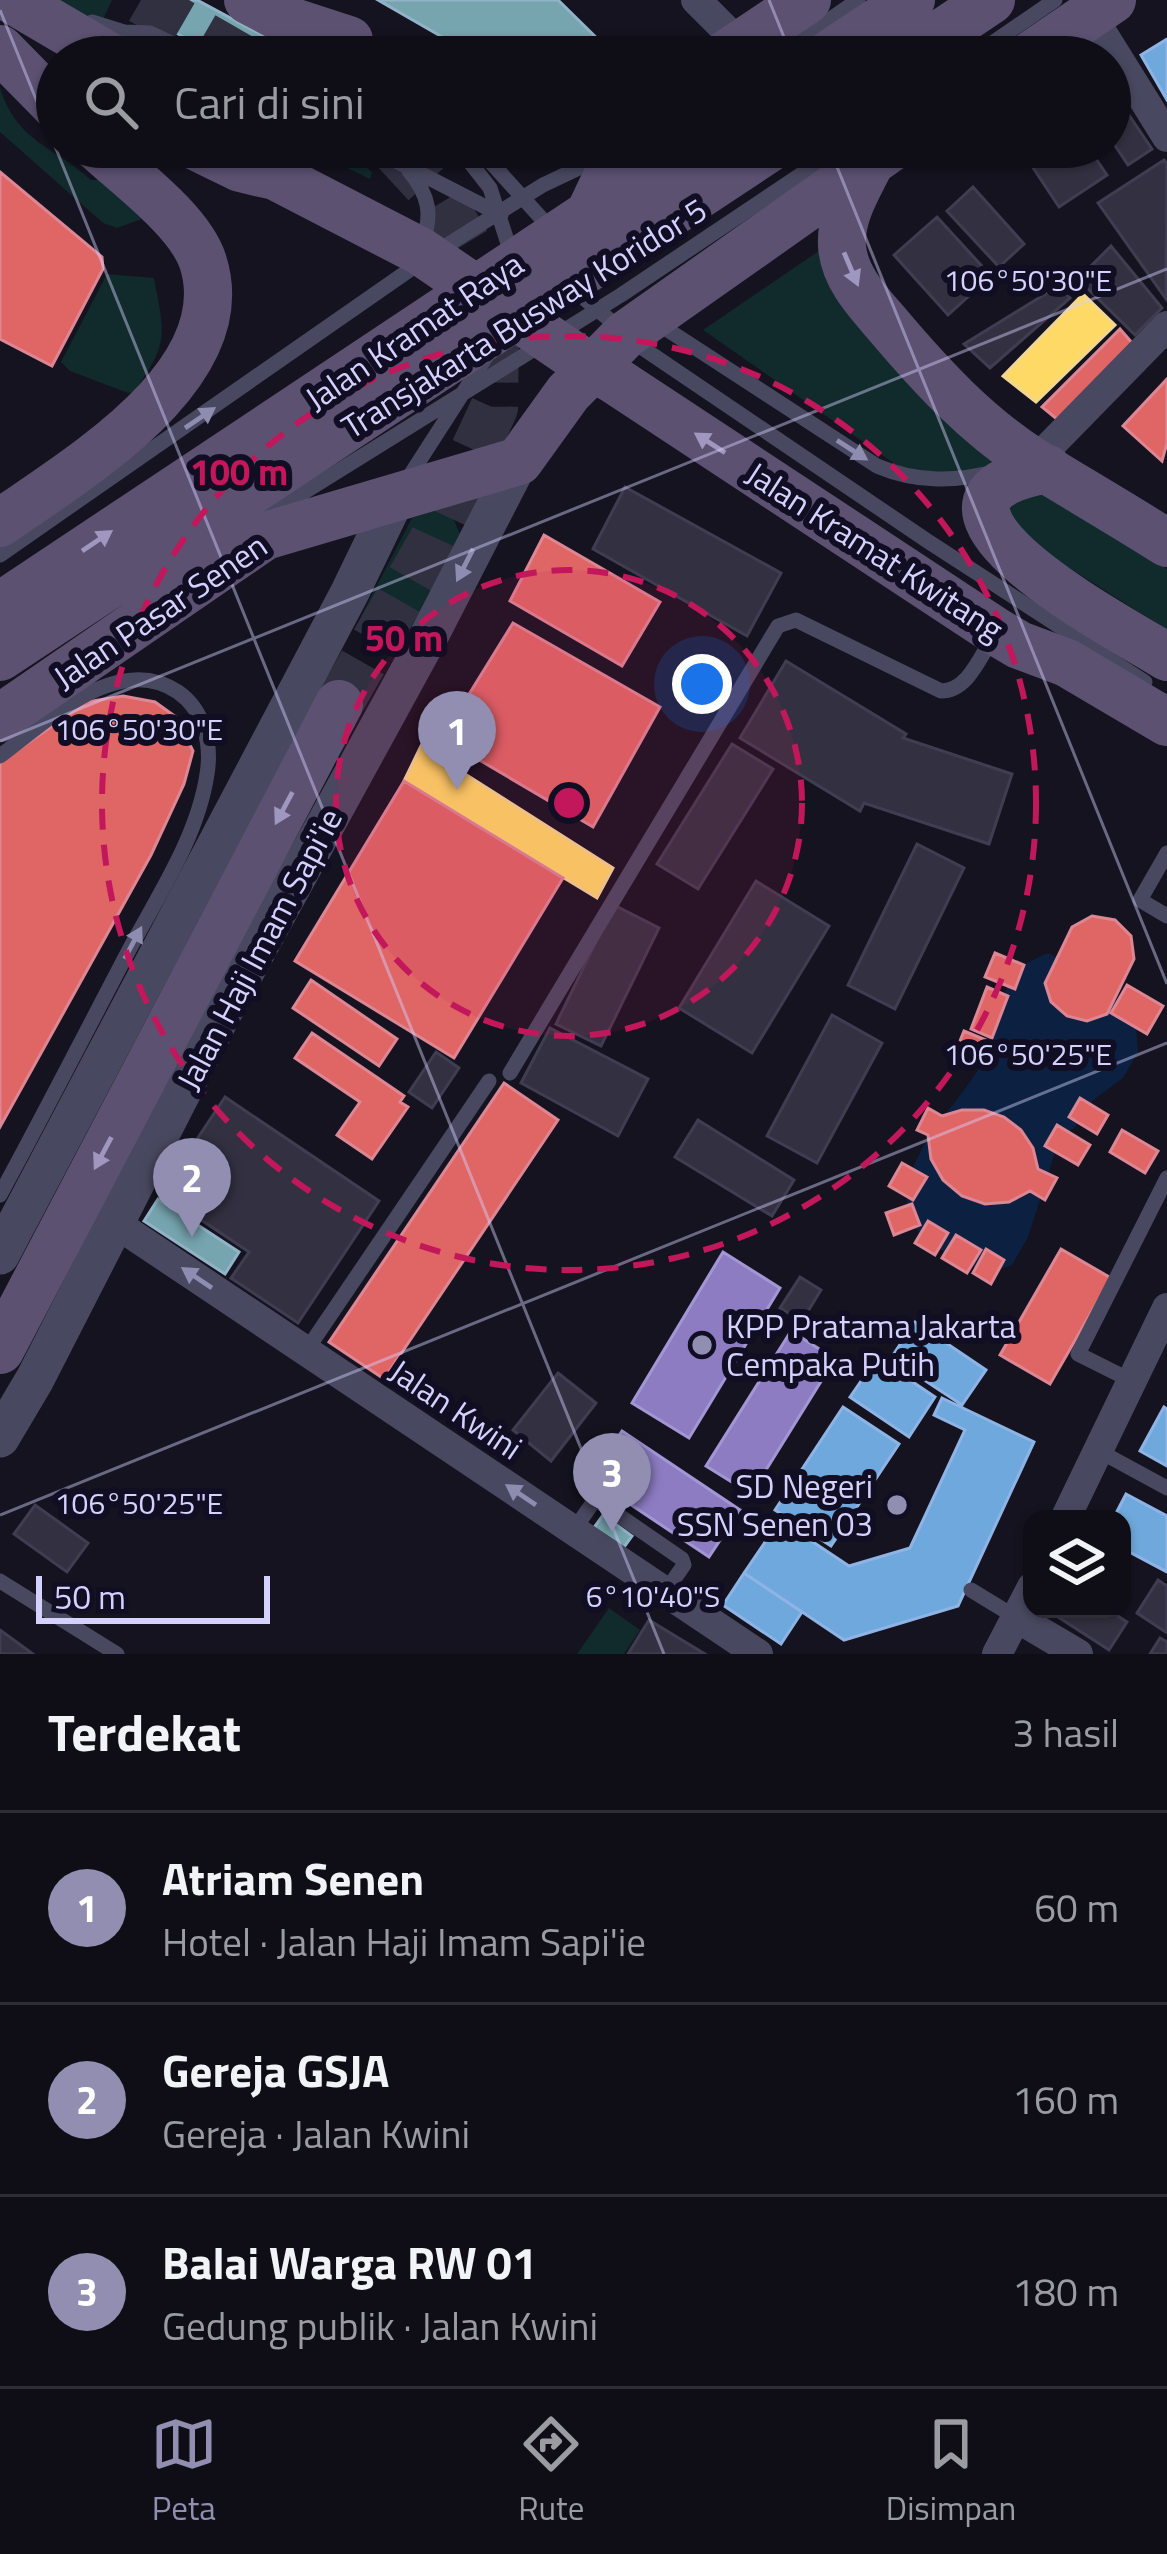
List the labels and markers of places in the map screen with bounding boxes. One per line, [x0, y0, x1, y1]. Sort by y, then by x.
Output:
pin: 1 [418, 691, 496, 790]
centre of rings [548, 782, 590, 824]
pin: 2 [153, 1138, 231, 1237]
place label: KPP Pratama Jakarta Cempaka Putih [726, 1301, 1016, 1389]
marker: KPP Pratama Jakarta Cempaka Putih [689, 1332, 715, 1358]
pin: 3 [573, 1433, 651, 1532]
place label: SD Negeri SSN Senen 03 [677, 1461, 873, 1549]
marker: SD Negeri SSN Senen 03 [884, 1492, 910, 1518]

